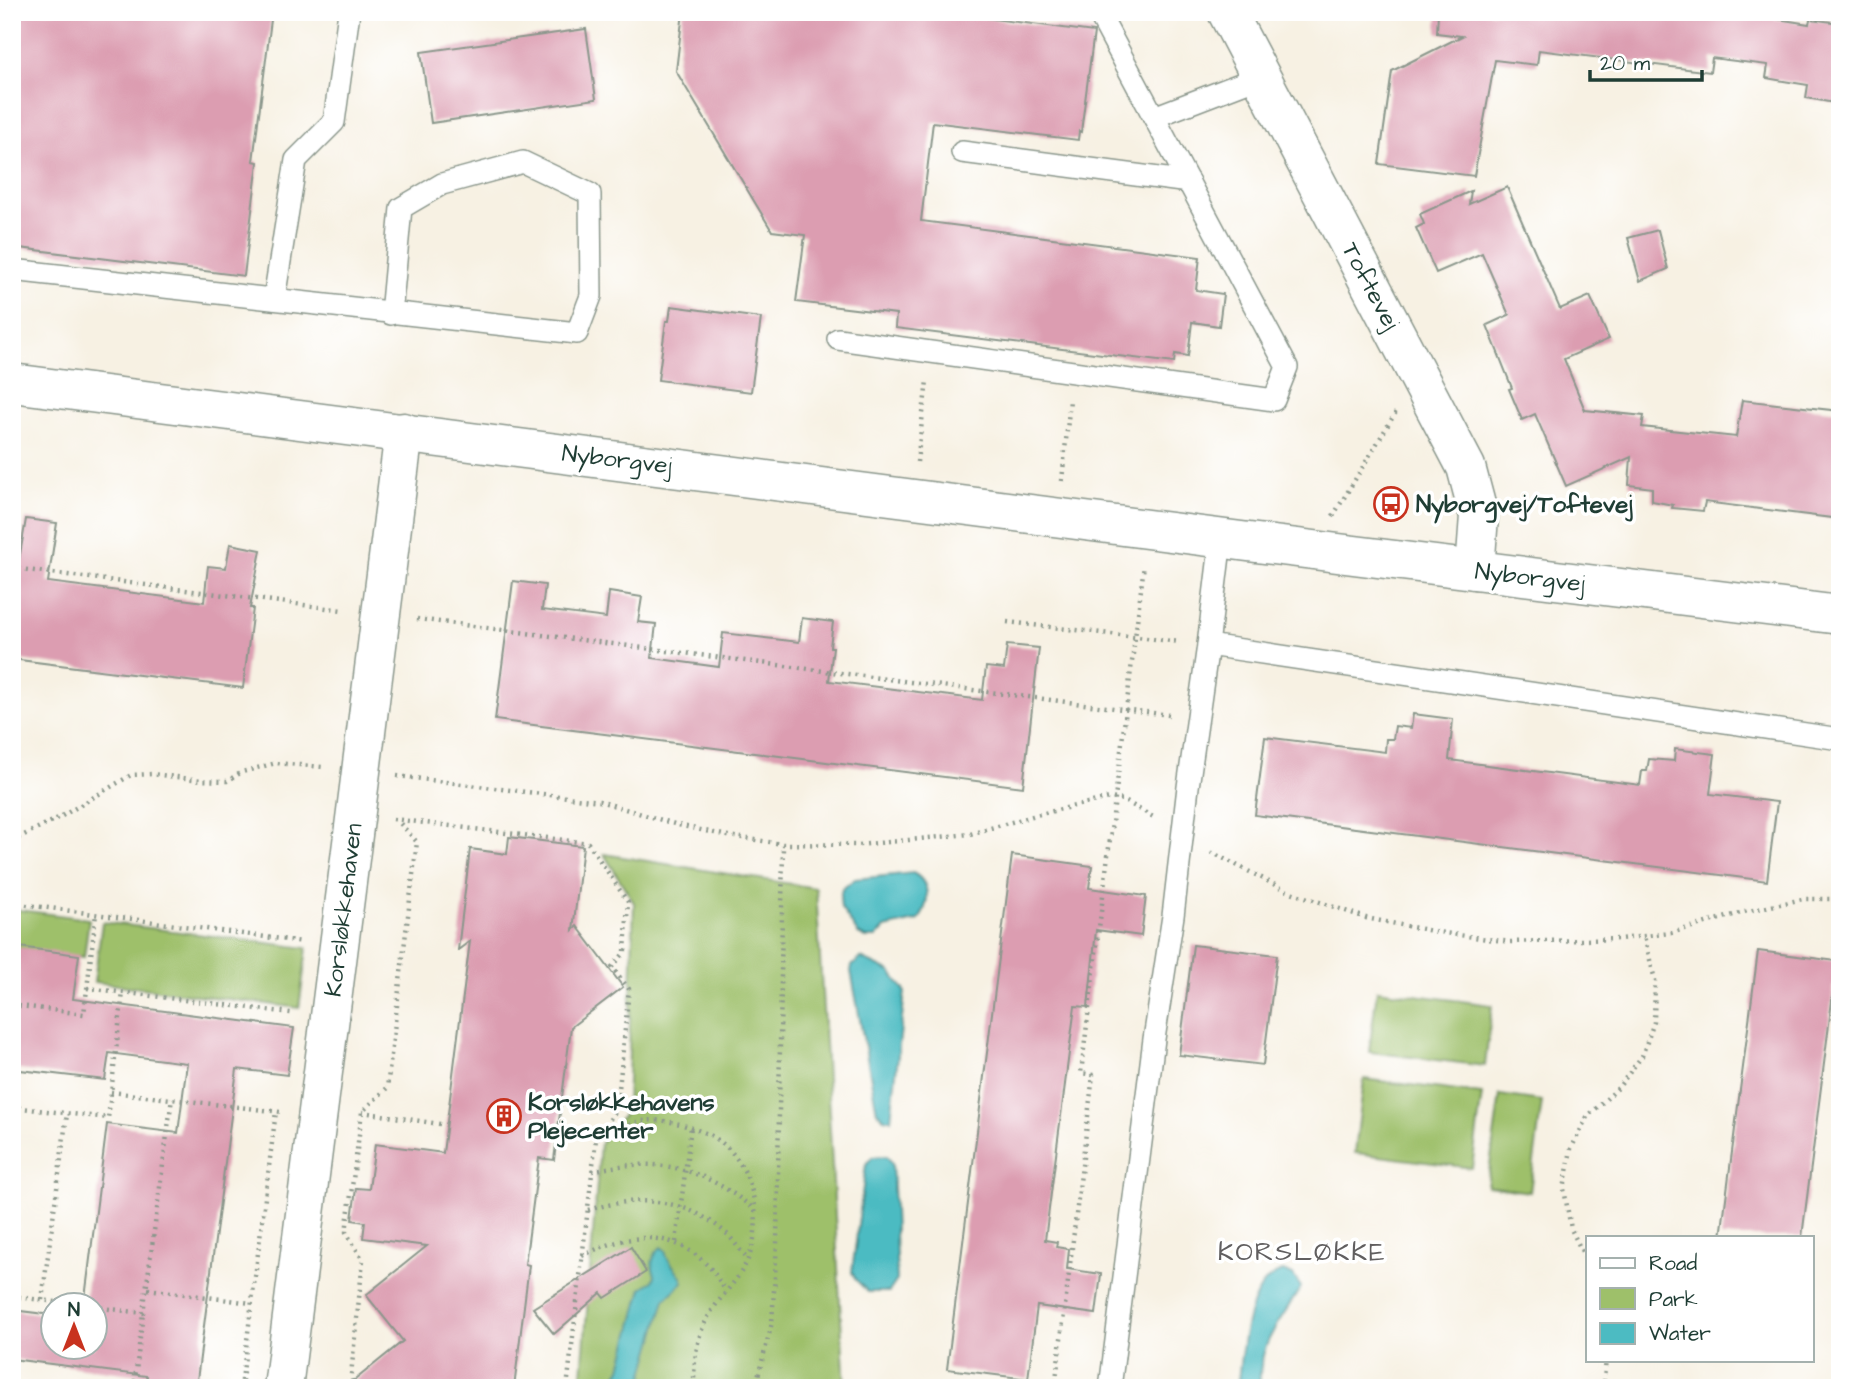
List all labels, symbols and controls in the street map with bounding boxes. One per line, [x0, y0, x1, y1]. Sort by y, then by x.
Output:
scale bar [1590, 38, 1702, 82]
text: 20 m [1600, 49, 1651, 78]
street label: Toftevej [1333, 237, 1408, 337]
street label: Nyborgvej [560, 436, 675, 485]
bus stop icon: Nyborgvej/Toftevej [1372, 485, 1410, 523]
place label: Nyborgvej/Toftevej [1416, 488, 1633, 524]
street label: Nyborgvej [1473, 554, 1588, 603]
street label: Korsløkkehaven [316, 821, 372, 999]
place label: Korsløkkehavens Plejecenter [528, 1086, 715, 1148]
building icon: Korsløkkehavens Plejecenter [485, 1097, 523, 1135]
district label: KORSLØKKE [1218, 1234, 1386, 1270]
legend [1586, 1236, 1814, 1362]
text: Road [1649, 1249, 1697, 1278]
text: Park [1649, 1285, 1698, 1314]
north arrow [38, 1292, 108, 1362]
text: N [68, 1297, 80, 1324]
text: Water [1649, 1319, 1711, 1348]

